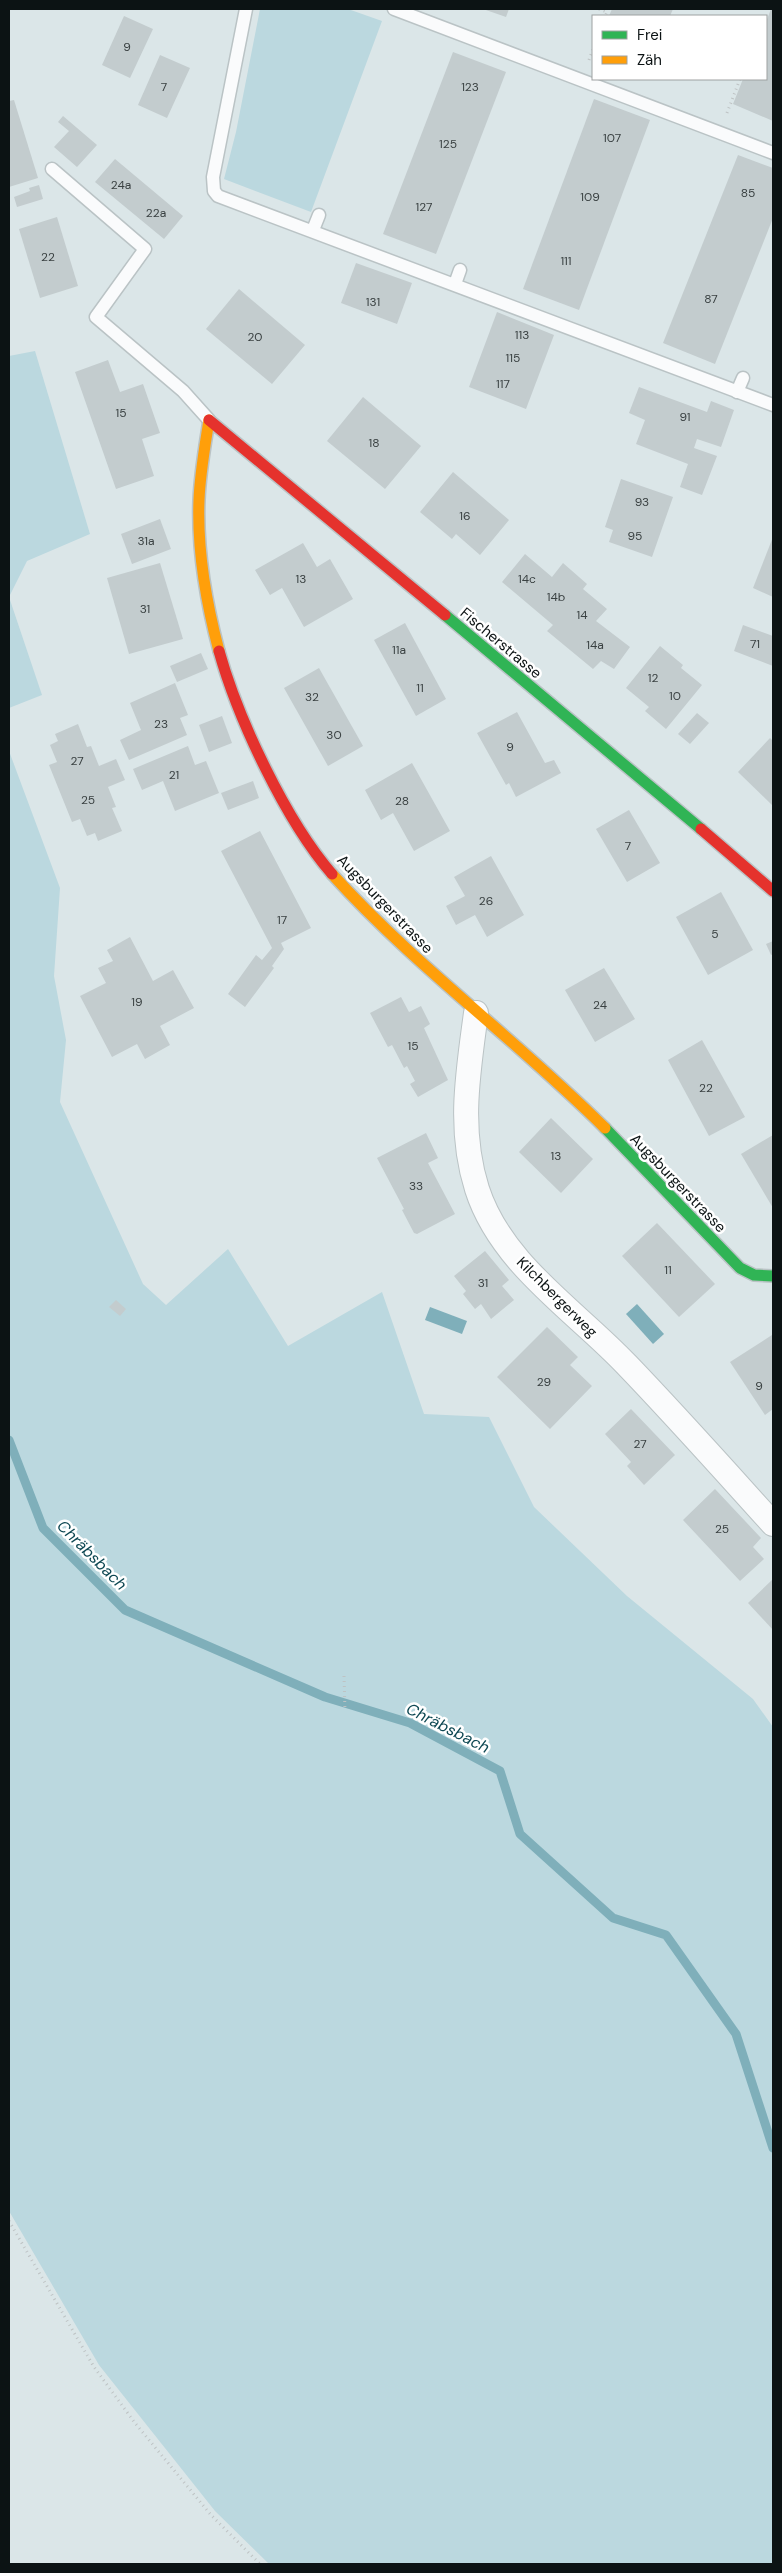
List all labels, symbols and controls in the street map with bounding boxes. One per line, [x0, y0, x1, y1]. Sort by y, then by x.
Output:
legend [592, 15, 767, 80]
text: Frei [637, 25, 662, 45]
house number: 9 [123, 39, 131, 55]
text: Zäh [637, 50, 662, 70]
house number: 7 [161, 79, 167, 95]
house number: 123 [461, 79, 479, 95]
house number: 107 [603, 130, 621, 146]
house number: 125 [439, 136, 457, 152]
house number: 24a [111, 177, 131, 193]
house number: 85 [741, 185, 755, 201]
house number: 109 [580, 189, 600, 205]
house number: 127 [416, 199, 432, 215]
house number: 22a [146, 205, 166, 221]
house number: 22 [41, 249, 55, 265]
house number: 111 [560, 253, 572, 269]
house number: 87 [704, 291, 718, 307]
house number: 131 [366, 294, 380, 310]
house number: 113 [515, 327, 529, 343]
house number: 20 [247, 329, 263, 345]
house number: 115 [506, 350, 520, 366]
house number: 117 [496, 376, 510, 392]
house number: 15 [115, 405, 127, 421]
house number: 91 [679, 409, 691, 425]
house number: 18 [368, 435, 380, 451]
house number: 93 [635, 494, 649, 510]
house number: 16 [459, 508, 471, 524]
house number: 95 [628, 528, 642, 544]
house number: 31a [137, 533, 155, 549]
house number: 13 [296, 571, 306, 587]
house number: 14c [518, 571, 536, 587]
house number: 14b [547, 589, 565, 605]
house number: 31 [140, 601, 150, 617]
street label: Fischerstrasse [456, 603, 546, 683]
house number: 14 [576, 607, 588, 623]
house number: 71 [750, 636, 760, 652]
house number: 14a [586, 637, 604, 653]
house number: 11a [392, 642, 406, 658]
house number: 12 [648, 670, 658, 686]
house number: 11 [416, 680, 424, 696]
house number: 10 [669, 688, 681, 704]
house number: 32 [305, 689, 319, 705]
house number: 23 [154, 716, 168, 732]
house number: 30 [326, 727, 342, 743]
house number: 9 [506, 739, 514, 755]
house number: 27 [70, 753, 84, 769]
house number: 21 [169, 767, 179, 783]
house number: 25 [81, 792, 95, 808]
house number: 28 [395, 793, 409, 809]
house number: 7 [625, 838, 631, 854]
street label: Augsburgerstrasse [333, 850, 437, 958]
house number: 26 [479, 893, 493, 909]
house number: 17 [277, 912, 287, 928]
house number: 5 [711, 926, 719, 942]
house number: 19 [131, 994, 143, 1010]
house number: 24 [593, 997, 607, 1013]
house number: 15 [407, 1038, 419, 1054]
house number: 22 [699, 1080, 713, 1096]
street label: Augsburgerstrasse [626, 1129, 730, 1237]
house number: 13 [551, 1148, 561, 1164]
house number: 33 [409, 1178, 423, 1194]
street label: Kilchbergerweg [512, 1252, 602, 1342]
house number: 11 [664, 1262, 672, 1278]
house number: 31 [478, 1275, 488, 1291]
house number: 29 [537, 1374, 551, 1390]
house number: 9 [755, 1378, 763, 1394]
house number: 27 [633, 1436, 647, 1452]
water label: Chräbsbach [53, 1516, 131, 1594]
house number: 25 [715, 1521, 729, 1537]
water label: Chräbsbach [403, 1698, 493, 1758]

